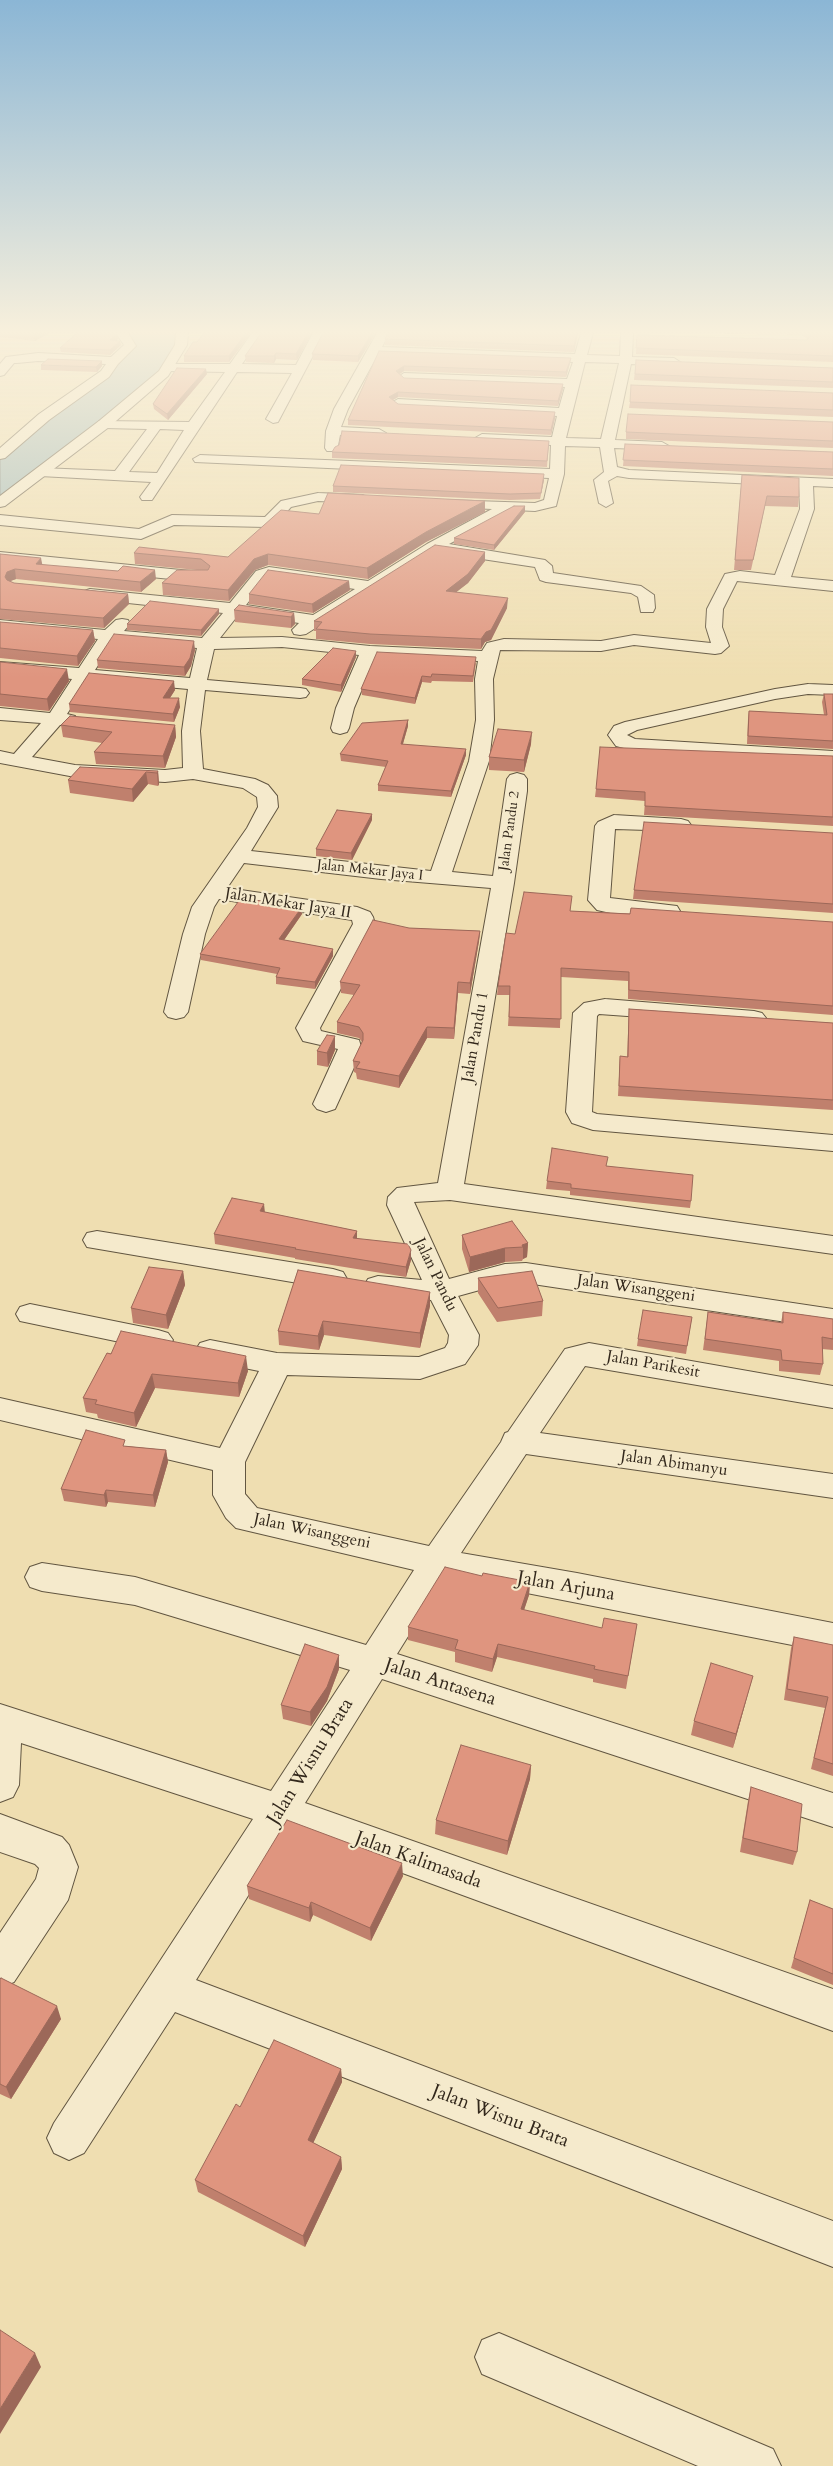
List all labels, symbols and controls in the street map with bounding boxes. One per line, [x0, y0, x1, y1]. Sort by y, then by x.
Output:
street label: Jalan Pandu 2 [496, 790, 524, 872]
street label: Jalan Mekar Jaya I [316, 857, 424, 885]
street label: Jalan Mekar Jaya II [224, 885, 352, 923]
street label: Jalan Pandu 1 [459, 990, 493, 1084]
street label: Jalan Pandu [409, 1235, 461, 1315]
street label: Jalan Wisanggeni [576, 1271, 696, 1307]
street label: Jalan Parikesit [605, 1347, 701, 1383]
street label: Jalan Abimanyu [619, 1447, 729, 1481]
street label: Jalan Wisanggeni [252, 1510, 372, 1554]
street label: Jalan Arjuna [515, 1567, 617, 1607]
street label: Jalan Antasena [381, 1654, 499, 1712]
street label: Jalan Wisnu Brata [263, 1695, 359, 1829]
street label: Jalan Kalimasada [351, 1827, 485, 1895]
street label: Jalan Wisnu Brata [428, 2080, 572, 2154]

